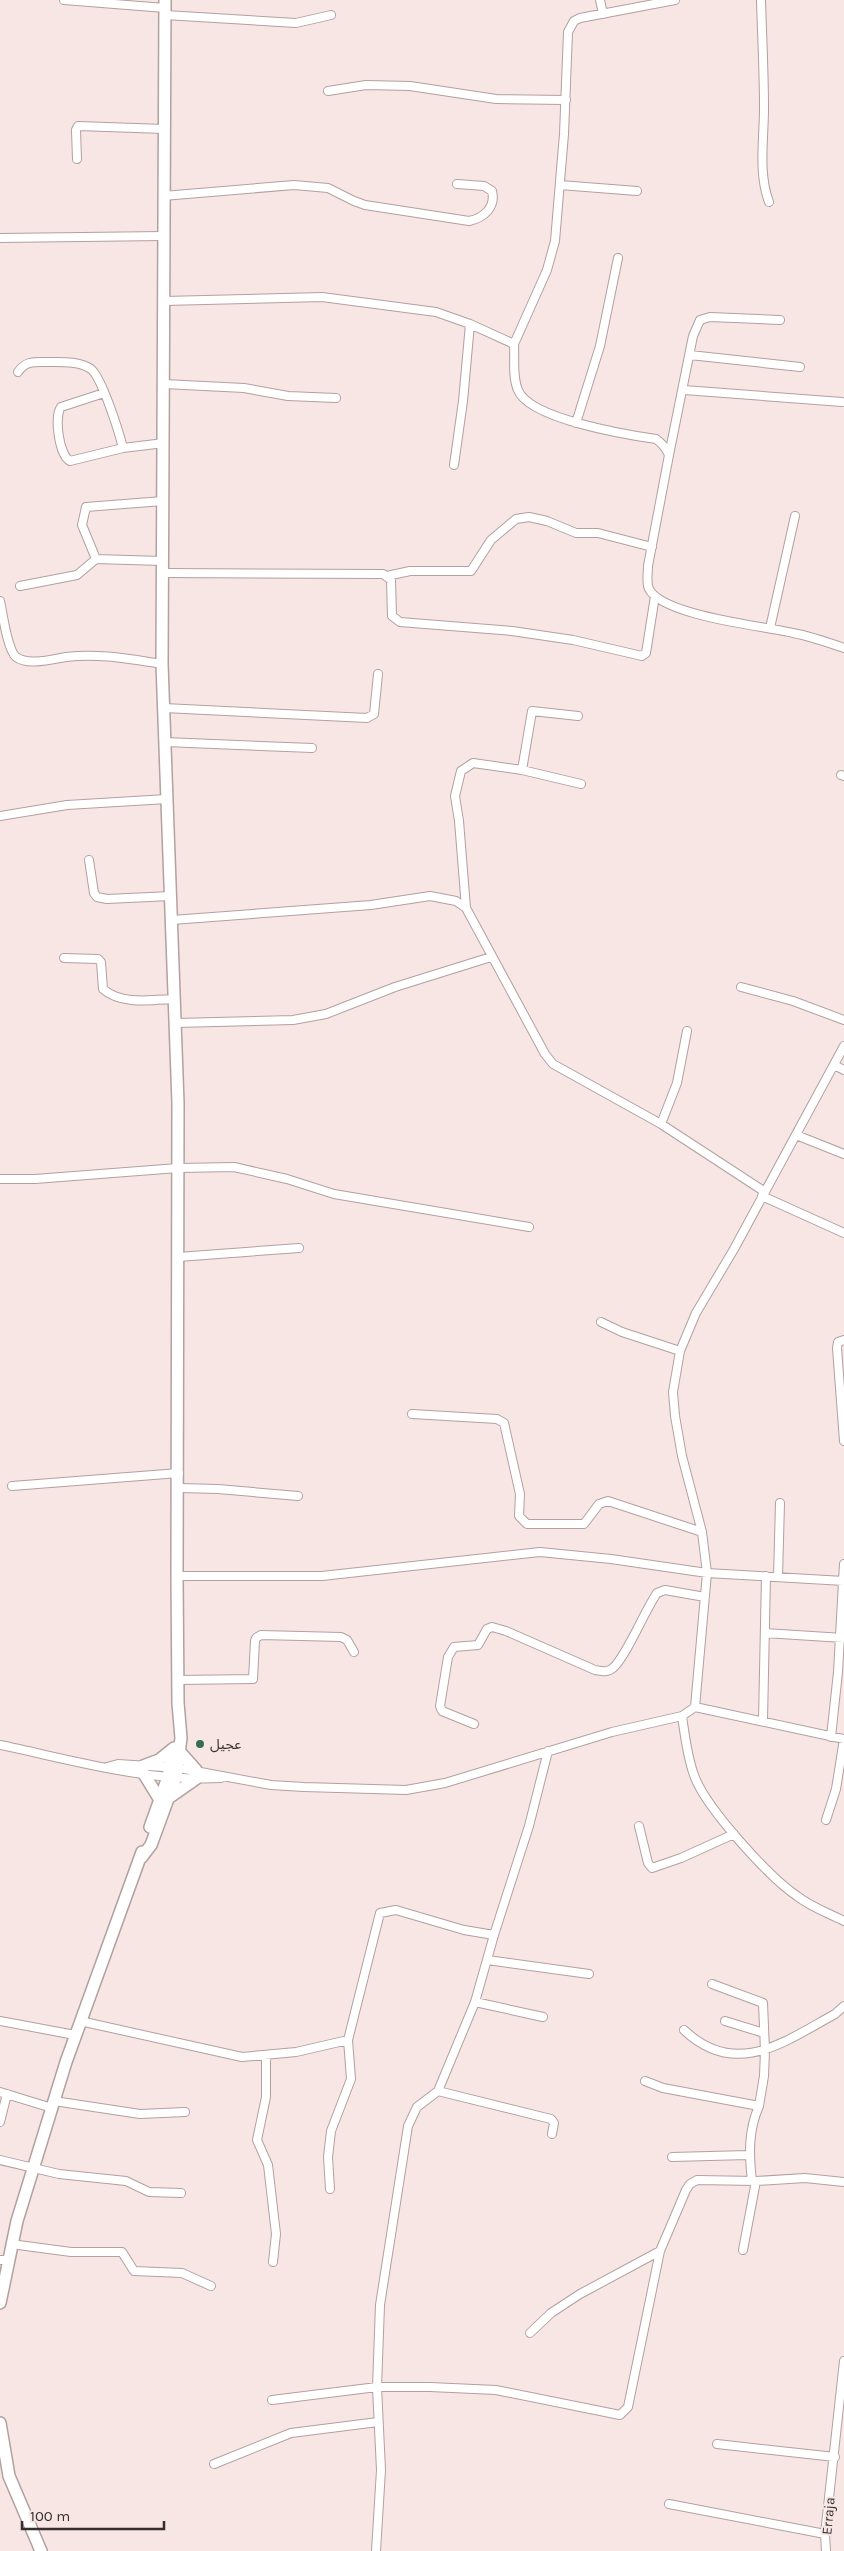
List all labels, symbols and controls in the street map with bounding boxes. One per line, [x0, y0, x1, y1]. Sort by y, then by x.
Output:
place label: عجيل [210, 1736, 241, 1753]
marker: عجيل [194, 1738, 206, 1750]
street label: Erraja [818, 2496, 839, 2536]
scale bar [22, 2498, 165, 2530]
text: 100 m [30, 2507, 70, 2525]

